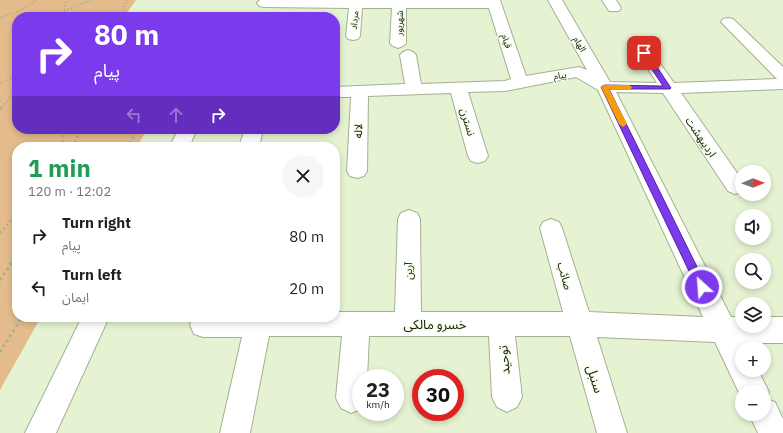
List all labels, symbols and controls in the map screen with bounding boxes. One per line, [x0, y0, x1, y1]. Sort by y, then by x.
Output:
street label: مرداد [348, 10, 361, 30]
street label: شهریور [393, 10, 406, 37]
text: 80 m [94, 16, 159, 53]
icon: right [28, 28, 80, 80]
street label: قیام [498, 32, 514, 50]
street label: الهام [569, 34, 589, 55]
pin [627, 36, 661, 70]
icon: arrive [633, 42, 655, 64]
text: پیام [94, 59, 120, 82]
street label: پیام [553, 69, 568, 83]
icon: left [123, 104, 145, 126]
icon: ahead [165, 104, 187, 126]
icon: right [207, 104, 229, 126]
street label: نسترن [457, 106, 479, 138]
street label: اردیبهشت [682, 114, 720, 160]
street label: لاله [351, 123, 365, 139]
text: 1 min [28, 152, 91, 184]
button: close [282, 155, 324, 197]
north arrow [735, 165, 771, 201]
map controls [735, 165, 771, 421]
text: 120 m · 12:02 [28, 183, 111, 200]
button: sound [735, 209, 771, 245]
text: Turn right [62, 213, 131, 232]
icon: right [28, 225, 50, 247]
text: 80 m [289, 227, 324, 246]
text: پیام [62, 237, 81, 254]
button: search [735, 253, 771, 289]
street label: آرین [401, 261, 415, 280]
street label: صائب [554, 261, 576, 292]
text: Turn left [62, 265, 122, 284]
position arrow [681, 266, 723, 308]
icon: left [28, 277, 50, 299]
text: 20 m [289, 279, 324, 298]
text: ایمان [62, 289, 89, 306]
button: layers [735, 297, 771, 333]
street label: خسرو مالکی [404, 316, 467, 333]
button: + [735, 341, 771, 377]
street label: توحید [494, 344, 514, 375]
street label: سنبل [583, 363, 607, 395]
speed limit sign: 30 [412, 369, 464, 421]
text: 23 [366, 376, 390, 403]
button: − [735, 385, 771, 421]
text: km/h [366, 398, 390, 411]

